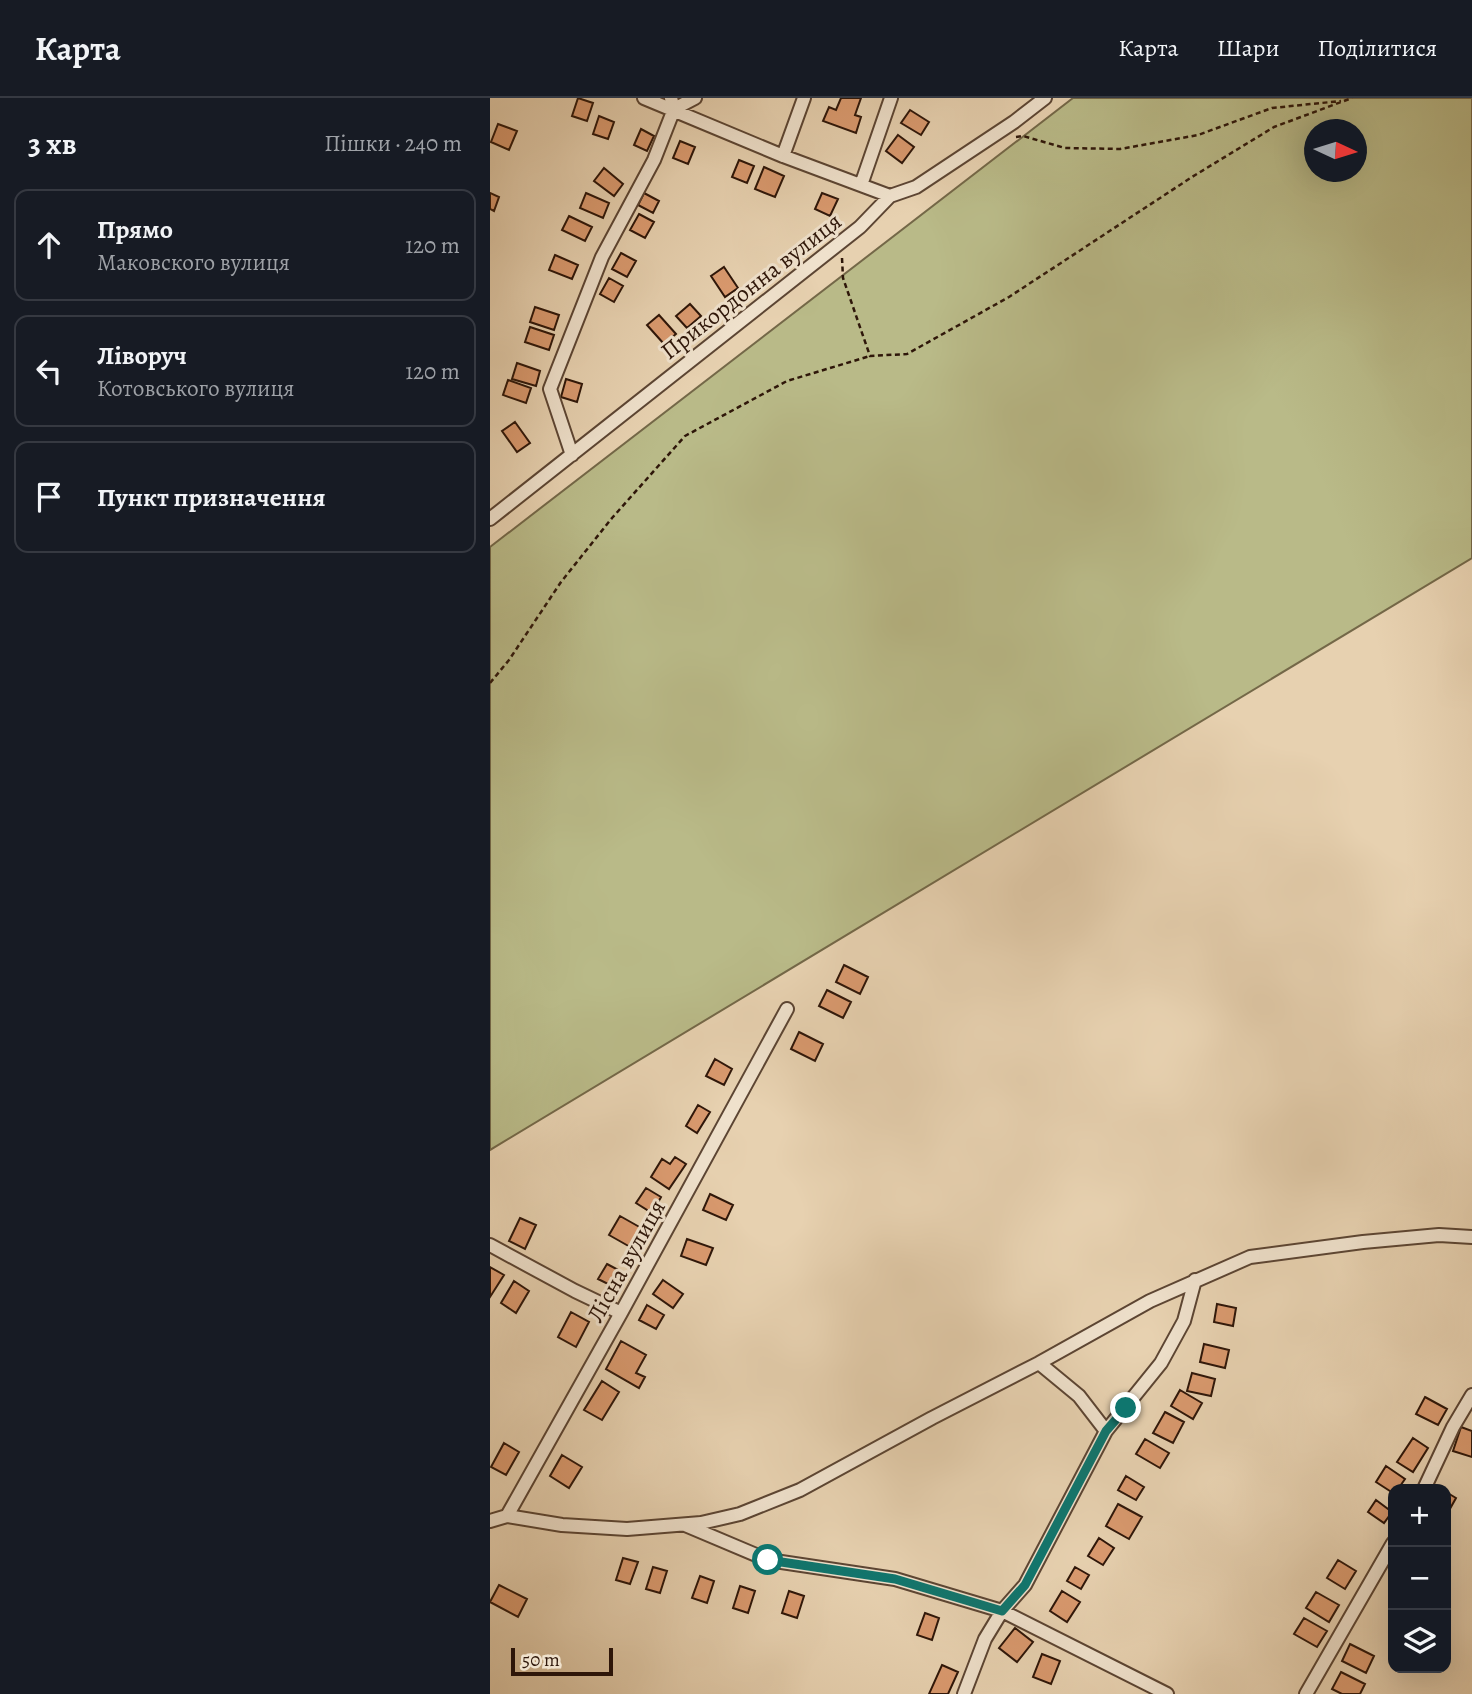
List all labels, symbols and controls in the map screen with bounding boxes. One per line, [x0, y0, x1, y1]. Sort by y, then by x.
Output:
text: Карта [35, 26, 121, 71]
text: Карта [1118, 32, 1179, 64]
text: Шари [1217, 32, 1280, 64]
text: Поділитися [1318, 32, 1437, 64]
north arrow [1304, 119, 1367, 182]
text: 3 хв [28, 124, 77, 164]
text: Пішки · 240 m [324, 128, 462, 159]
street label: Прикордонна вулиця [654, 205, 848, 367]
text: Прямо [97, 212, 173, 247]
icon: ahead [30, 226, 68, 264]
text: 120 m [405, 230, 460, 261]
text: Маковского вулиця [97, 247, 290, 278]
text: Ліворуч [97, 338, 187, 373]
icon: left [30, 352, 68, 390]
text: 120 m [405, 356, 460, 387]
text: Котовського вулиця [97, 373, 294, 404]
icon: arrive [30, 478, 68, 516]
text: Пункт призначення [97, 480, 326, 515]
street label: Лісна вулиця [579, 1194, 673, 1328]
route end [1110, 1392, 1141, 1423]
map controls [1388, 1484, 1451, 1673]
button: + [1388, 1484, 1451, 1547]
route start [752, 1544, 783, 1575]
button: − [1388, 1547, 1451, 1610]
button: layers [1388, 1610, 1451, 1673]
scale bar [511, 1645, 612, 1677]
text: 50 m [522, 1647, 560, 1673]

